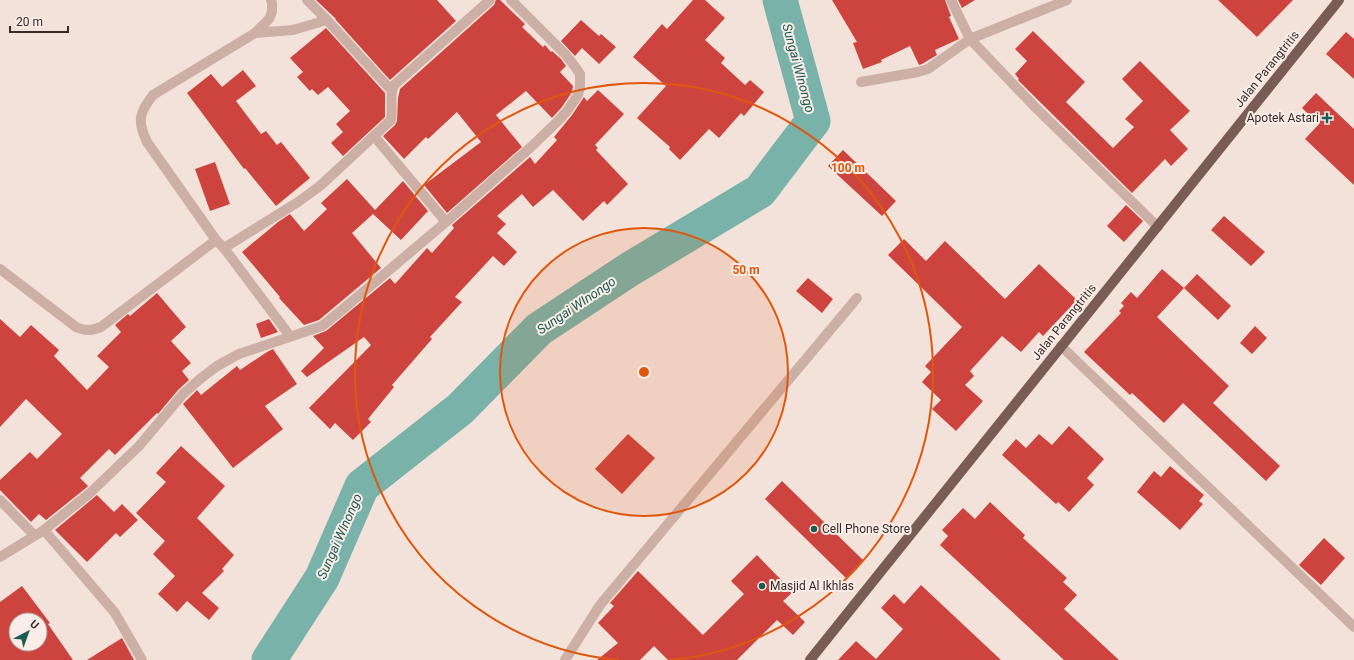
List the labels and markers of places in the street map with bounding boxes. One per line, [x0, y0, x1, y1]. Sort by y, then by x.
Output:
place label: Apotek Astari [1247, 111, 1319, 125]
marker: Apotek Astari [1322, 113, 1332, 123]
centre of rings [637, 365, 651, 379]
place label: Cell Phone Store [822, 522, 910, 536]
marker: Cell Phone Store [809, 524, 819, 534]
place label: Masjid Al Ikhlas [770, 579, 854, 593]
marker: Masjid Al Ikhlas [757, 581, 767, 591]

